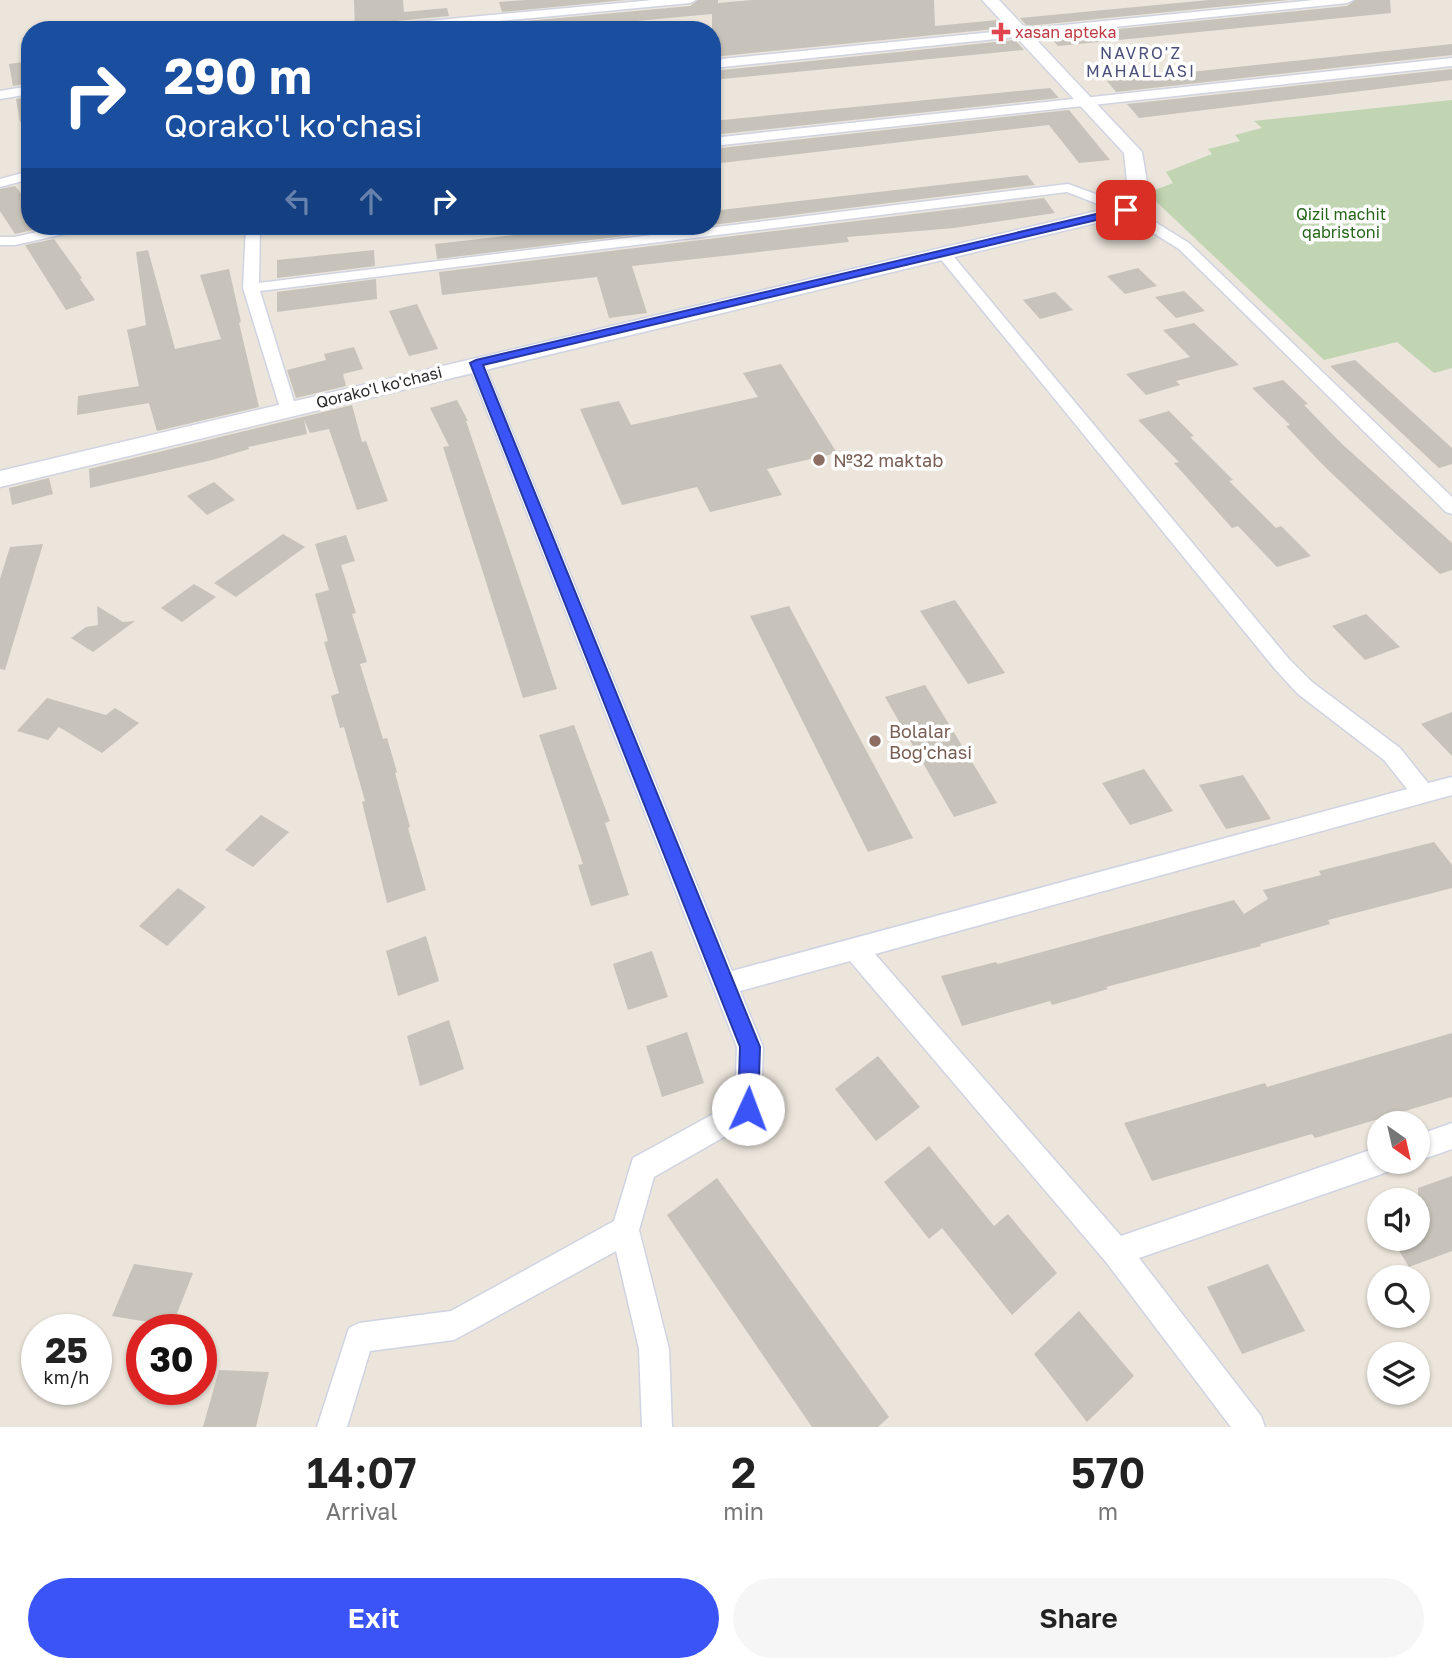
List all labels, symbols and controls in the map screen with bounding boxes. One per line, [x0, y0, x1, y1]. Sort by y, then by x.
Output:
place label: xasan apteka [1015, 22, 1117, 42]
marker: xasan apteka [993, 24, 1009, 40]
district label: NAVRO'Z MAHALLASI [1086, 43, 1196, 81]
text: 290 m [164, 46, 312, 105]
icon: right [49, 49, 140, 140]
text: Qorako'l ko'chasi [164, 106, 423, 144]
pin [1096, 180, 1156, 240]
icon: left [279, 182, 317, 220]
icon: ahead [352, 182, 390, 220]
icon: right [425, 182, 463, 220]
icon: arrive [1107, 191, 1145, 229]
park label: Qizil machit qabristoni [1296, 204, 1386, 242]
street label: Qorako'l ko'chasi [314, 362, 444, 412]
place label: №32 maktab [833, 449, 943, 471]
marker: №32 maktab [811, 452, 827, 468]
place label: Bolalar Bog'chasi [889, 720, 972, 763]
marker: Bolalar Bog'chasi [867, 733, 883, 749]
position arrow [711, 1072, 785, 1146]
north arrow [1367, 1111, 1430, 1174]
map controls [1367, 1111, 1430, 1405]
button: sound [1367, 1188, 1430, 1251]
button: search [1367, 1265, 1430, 1328]
speed limit sign: 30 [126, 1314, 217, 1405]
text: 25 [45, 1329, 88, 1371]
button: layers [1367, 1342, 1430, 1405]
text: km/h [44, 1366, 89, 1388]
text: 14:07 [307, 1447, 417, 1497]
text: 2 [731, 1447, 756, 1497]
text: 570 [1071, 1447, 1145, 1497]
text: Arrival [326, 1497, 398, 1525]
text: min [723, 1497, 764, 1525]
text: m [1098, 1497, 1118, 1525]
button: Exit [28, 1578, 719, 1658]
button: Share [733, 1578, 1424, 1658]

